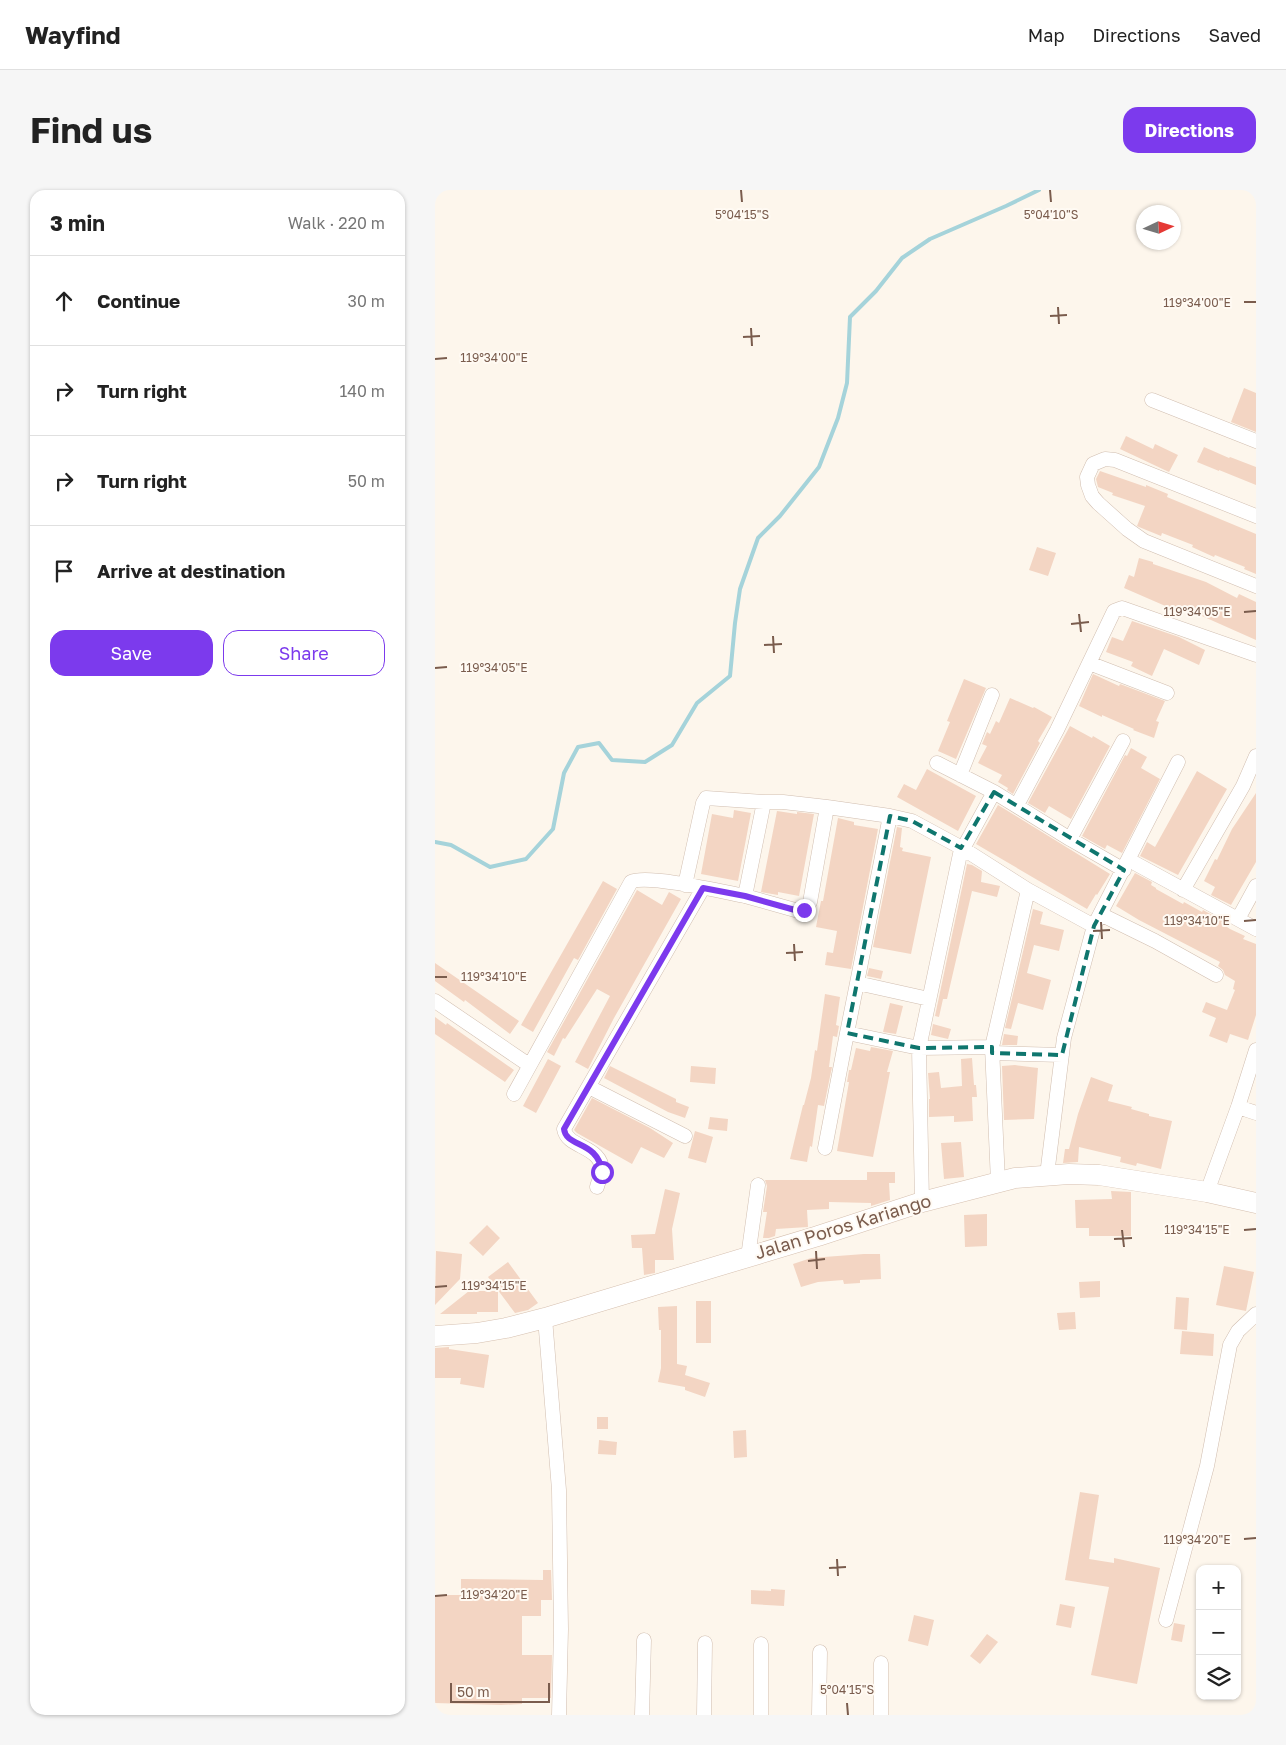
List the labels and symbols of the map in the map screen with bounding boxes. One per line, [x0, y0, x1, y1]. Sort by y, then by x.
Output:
north arrow [1136, 205, 1181, 250]
text: 5°04'15"S [715, 207, 769, 222]
text: 5°04'10"S [1024, 207, 1079, 222]
text: 119°34'00"E [1163, 295, 1231, 310]
text: 119°34'00"E [460, 350, 528, 365]
text: 119°34'05"E [1164, 604, 1230, 619]
text: 119°34'05"E [461, 660, 527, 675]
route end [793, 899, 816, 922]
text: 119°34'10"E [1164, 913, 1230, 928]
text: 119°34'10"E [461, 969, 527, 984]
route start [591, 1161, 614, 1184]
street label: Jalan Poros Kariango [752, 1189, 933, 1263]
text: 119°34'15"E [1164, 1222, 1230, 1237]
text: 119°34'15"E [461, 1278, 527, 1293]
text: 119°34'20"E [1164, 1532, 1230, 1547]
text: 119°34'20"E [461, 1587, 527, 1602]
scale bar [450, 1680, 550, 1703]
text: 5°04'15"S [820, 1682, 874, 1697]

